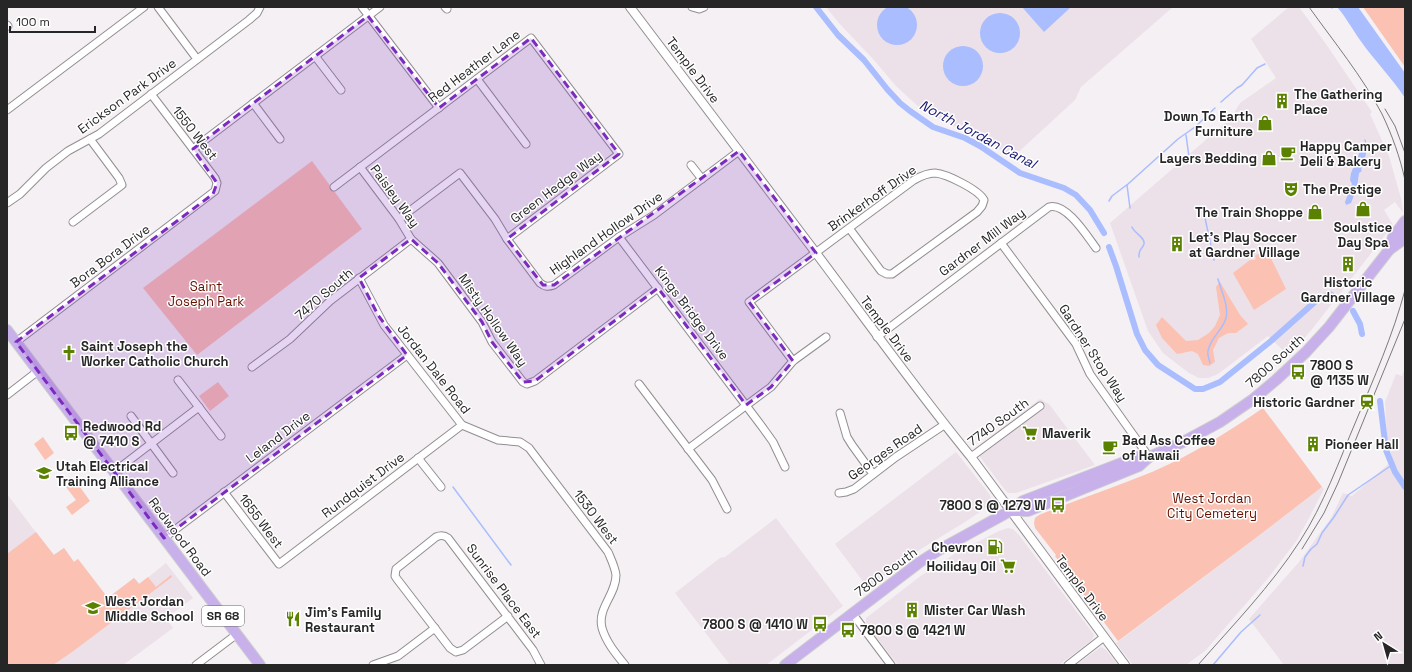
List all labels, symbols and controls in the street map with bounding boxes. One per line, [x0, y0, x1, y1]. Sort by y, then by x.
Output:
scale bar [10, 8, 95, 34]
text: 100 m [16, 14, 50, 30]
street label: Red Heather Lane [425, 26, 523, 106]
street label: Temple Drive [662, 33, 724, 107]
street label: Erickson Park Drive [74, 55, 180, 137]
place label: The Gathering Place [1294, 86, 1382, 118]
building icon: The Gathering Place [1273, 92, 1291, 110]
water label: North Jordan Canal [916, 96, 1041, 173]
street label: 1550 West [169, 102, 221, 164]
place label: Down To Earth Furniture [1164, 108, 1253, 140]
shop icon: Down To Earth Furniture [1256, 114, 1274, 132]
place label: Happy Camper Deli & Bakery [1300, 138, 1392, 170]
cafe icon: Happy Camper Deli & Bakery [1279, 144, 1297, 162]
street label: Green Hedge Way [507, 147, 605, 227]
shop icon: Layers Bedding [1260, 149, 1278, 167]
place label: Layers Bedding [1160, 150, 1257, 167]
street label: Paisley Way [366, 161, 424, 231]
street label: Brinkerhoff Drive [825, 161, 919, 235]
theatre icon: The Prestige [1282, 180, 1300, 198]
place label: The Prestige [1303, 181, 1382, 198]
street label: Highland Hollow Drive [546, 188, 666, 278]
shop icon: Soulstice Day Spa [1354, 200, 1372, 218]
shop icon: The Train Shoppe [1306, 203, 1324, 221]
street label: Gardner Mill Way [936, 204, 1028, 280]
place label: The Train Shoppe [1195, 204, 1303, 221]
place label: Soulstice Day Spa [1334, 219, 1392, 251]
street label: Bora Bora Drive [67, 221, 153, 291]
place label: Let's Play Soccer at Gardner Village [1189, 229, 1300, 261]
building icon: Let's Play Soccer at Gardner Village [1168, 235, 1186, 253]
building icon: Historic Gardner Village [1339, 255, 1357, 273]
street label: Kings Bridge Drive [651, 263, 733, 363]
street label: 7470 South [292, 264, 356, 324]
street label: Misty Hollow Way [455, 270, 531, 370]
place label: Historic Gardner Village [1301, 274, 1395, 306]
park label: Saint Joseph Park [168, 278, 244, 310]
street label: Temple Drive [856, 292, 918, 366]
street label: Gardner Stop Way [1055, 301, 1131, 405]
street label: Jordan Dale Road [394, 321, 474, 417]
street label: 7800 South [1242, 330, 1308, 392]
place label: Saint Joseph the Worker Catholic Church [81, 338, 229, 370]
church icon: Saint Joseph the Worker Catholic Church [60, 344, 78, 362]
place label: 7800 S @ 1135 W [1310, 357, 1369, 389]
bus stop icon: 7800 S @ 1135 W [1289, 363, 1307, 381]
station icon: Historic Gardner [1358, 393, 1376, 411]
street label: 7740 South [964, 394, 1032, 450]
place label: Historic Gardner [1253, 394, 1355, 411]
street label: Leland Drive [242, 407, 314, 467]
place label: Redwood Rd @ 7410 S [83, 418, 161, 450]
street label: Georges Road [844, 420, 926, 484]
bus stop icon: Redwood Rd @ 7410 S [62, 424, 80, 442]
supermarket icon: Maverik [1021, 424, 1039, 442]
place label: Maverik [1042, 425, 1092, 442]
place label: Bad Ass Coffee of Hawaii [1122, 432, 1215, 464]
building icon: Pioneer Hall [1304, 435, 1322, 453]
place label: Pioneer Hall [1325, 436, 1399, 453]
cafe icon: Bad Ass Coffee of Hawaii [1101, 438, 1119, 456]
street label: Rundquist Drive [318, 448, 408, 522]
place label: Utah Electrical Training Alliance [56, 458, 159, 490]
school or university icon: Utah Electrical Training Alliance [35, 464, 53, 482]
street label: 1530 West [570, 486, 622, 548]
street label: 1655 West [235, 490, 287, 552]
park label: West Jordan City Cemetery [1167, 490, 1257, 522]
street label: Redwood Road [145, 494, 215, 580]
bus stop icon: 7800 S @ 1279 W [1049, 496, 1067, 514]
place label: 7800 S @ 1279 W [940, 497, 1046, 514]
fuel station icon: Chevron [986, 538, 1004, 556]
place label: Chevron [931, 539, 983, 556]
street label: Sunrise Place East [463, 540, 545, 642]
street label: 7800 South [851, 544, 921, 600]
street label: Temple Drive [1051, 551, 1113, 625]
supermarket icon: Hoiliday Oil [999, 557, 1017, 575]
place label: Hoiliday Oil [927, 558, 996, 575]
place label: West Jordan Middle School [105, 593, 194, 625]
school or university icon: West Jordan Middle School [84, 599, 102, 617]
building icon: Mister Car Wash [903, 601, 921, 619]
place label: Mister Car Wash [924, 602, 1025, 619]
place label: Jim's Family Restaurant [305, 604, 381, 636]
road number: SR 68 [202, 606, 244, 626]
restaurant icon: Jim's Family Restaurant [284, 610, 302, 628]
bus stop icon: 7800 S @ 1410 W [811, 615, 829, 633]
place label: 7800 S @ 1410 W [702, 616, 808, 633]
bus stop icon: 7800 S @ 1421 W [839, 621, 857, 639]
place label: 7800 S @ 1421 W [860, 622, 966, 639]
north arrow [1364, 624, 1404, 664]
text: N [1371, 628, 1385, 644]

